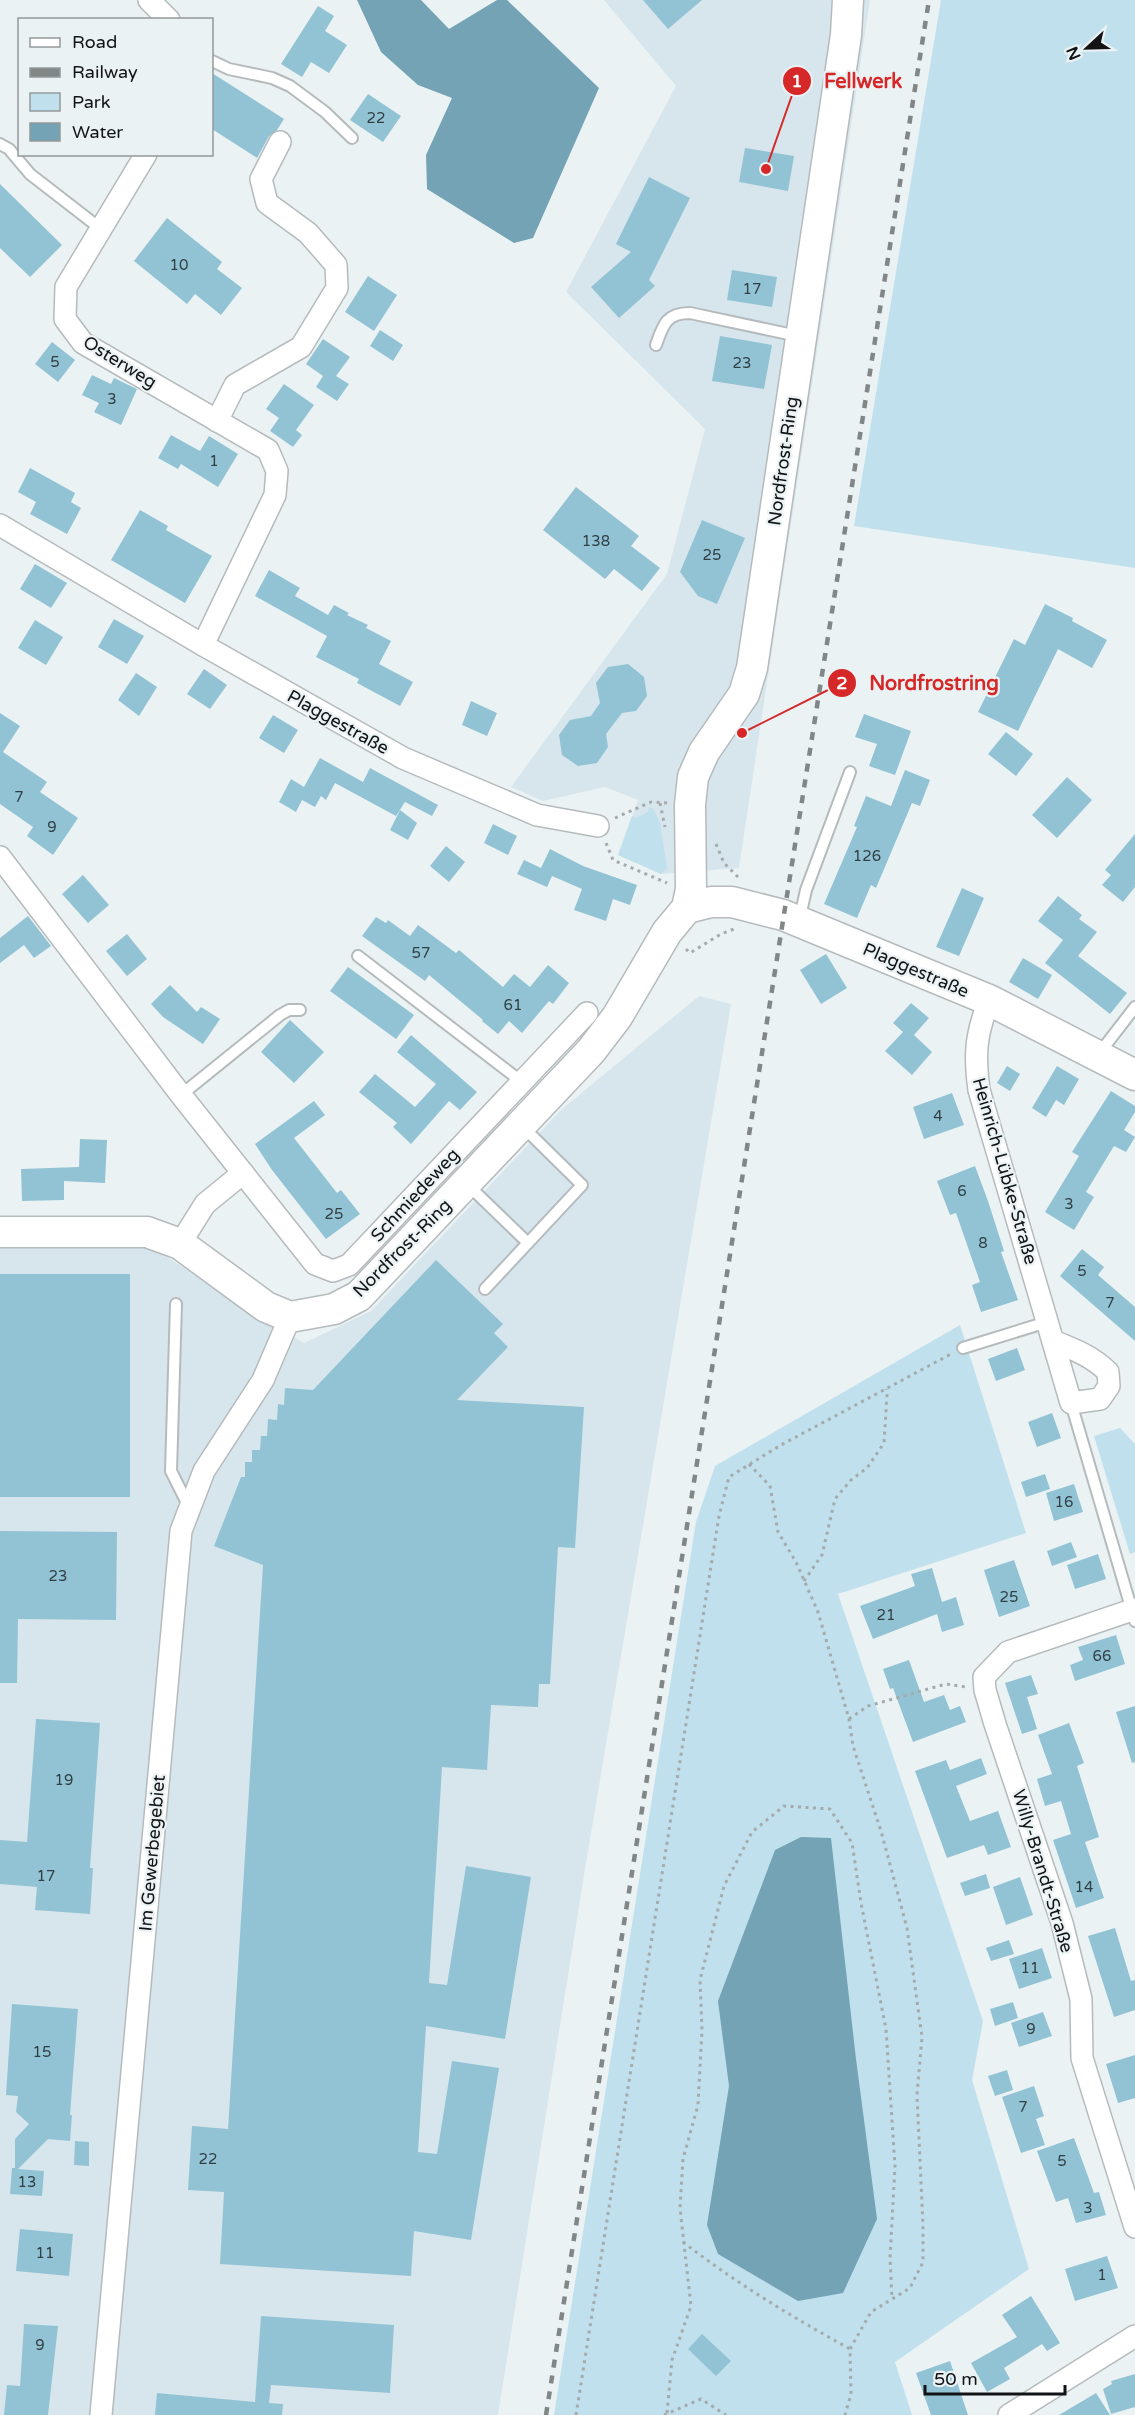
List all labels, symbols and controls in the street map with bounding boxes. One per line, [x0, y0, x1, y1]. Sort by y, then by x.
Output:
legend [18, 18, 213, 156]
north arrow [1057, 18, 1117, 78]
text: Road [72, 31, 117, 53]
text: N [1062, 44, 1086, 63]
text: Railway [72, 61, 138, 83]
callout: Fellwerk [782, 62, 915, 100]
text: 1 [791, 70, 803, 92]
text: Fellwerk [824, 70, 902, 94]
text: Park [72, 91, 111, 113]
house number: 22 [367, 109, 385, 127]
text: Water [72, 121, 123, 143]
house number: 10 [170, 256, 188, 274]
house number: 17 [743, 280, 761, 298]
street label: Osterweg [79, 331, 161, 393]
house number: 5 [50, 353, 60, 371]
house number: 23 [733, 354, 751, 372]
house number: 3 [107, 390, 117, 408]
street label: Nordfrost-Ring [763, 395, 803, 527]
house number: 1 [209, 452, 219, 470]
house number: 138 [582, 532, 610, 550]
house number: 25 [703, 546, 721, 564]
callout: Nordfrostring [827, 664, 1011, 702]
text: 2 [836, 672, 848, 694]
text: Nordfrostring [869, 672, 999, 696]
street label: Plaggestraße [283, 685, 393, 759]
house number: 7 [14, 788, 24, 806]
house number: 9 [47, 818, 57, 836]
house number: 126 [853, 847, 881, 865]
street label: Plaggestraße [860, 938, 972, 1002]
house number: 57 [412, 944, 430, 962]
house number: 61 [504, 996, 522, 1014]
street label: Heinrich-Lübke-Straße [968, 1075, 1042, 1267]
house number: 4 [933, 1107, 943, 1125]
street label: Schmiedeweg [366, 1144, 464, 1246]
house number: 6 [957, 1182, 967, 1200]
street label: Nordfrost-Ring [348, 1194, 456, 1302]
house number: 3 [1064, 1195, 1074, 1213]
house number: 25 [325, 1205, 343, 1223]
house number: 8 [978, 1234, 988, 1252]
house number: 5 [1077, 1262, 1087, 1280]
house number: 7 [1105, 1294, 1115, 1312]
house number: 16 [1055, 1493, 1073, 1511]
house number: 23 [49, 1567, 67, 1585]
house number: 25 [1000, 1588, 1018, 1606]
house number: 21 [877, 1606, 895, 1624]
house number: 66 [1093, 1647, 1111, 1665]
house number: 19 [55, 1771, 73, 1789]
street label: Im Gewerbegebiet [134, 1774, 170, 1932]
street label: Willy-Brandt-Straße [1008, 1787, 1078, 1955]
house number: 17 [37, 1867, 55, 1885]
house number: 14 [1075, 1878, 1093, 1896]
house number: 11 [1021, 1959, 1039, 1977]
house number: 9 [1026, 2020, 1036, 2038]
house number: 15 [33, 2043, 51, 2061]
house number: 7 [1018, 2098, 1028, 2116]
house number: 22 [199, 2150, 217, 2168]
house number: 5 [1057, 2152, 1067, 2170]
house number: 13 [18, 2173, 36, 2191]
house number: 3 [1083, 2199, 1093, 2217]
house number: 11 [36, 2244, 54, 2262]
house number: 1 [1097, 2266, 1107, 2284]
house number: 9 [35, 2336, 45, 2354]
scale bar [925, 2358, 1064, 2396]
text: 50 m [934, 2368, 978, 2390]

